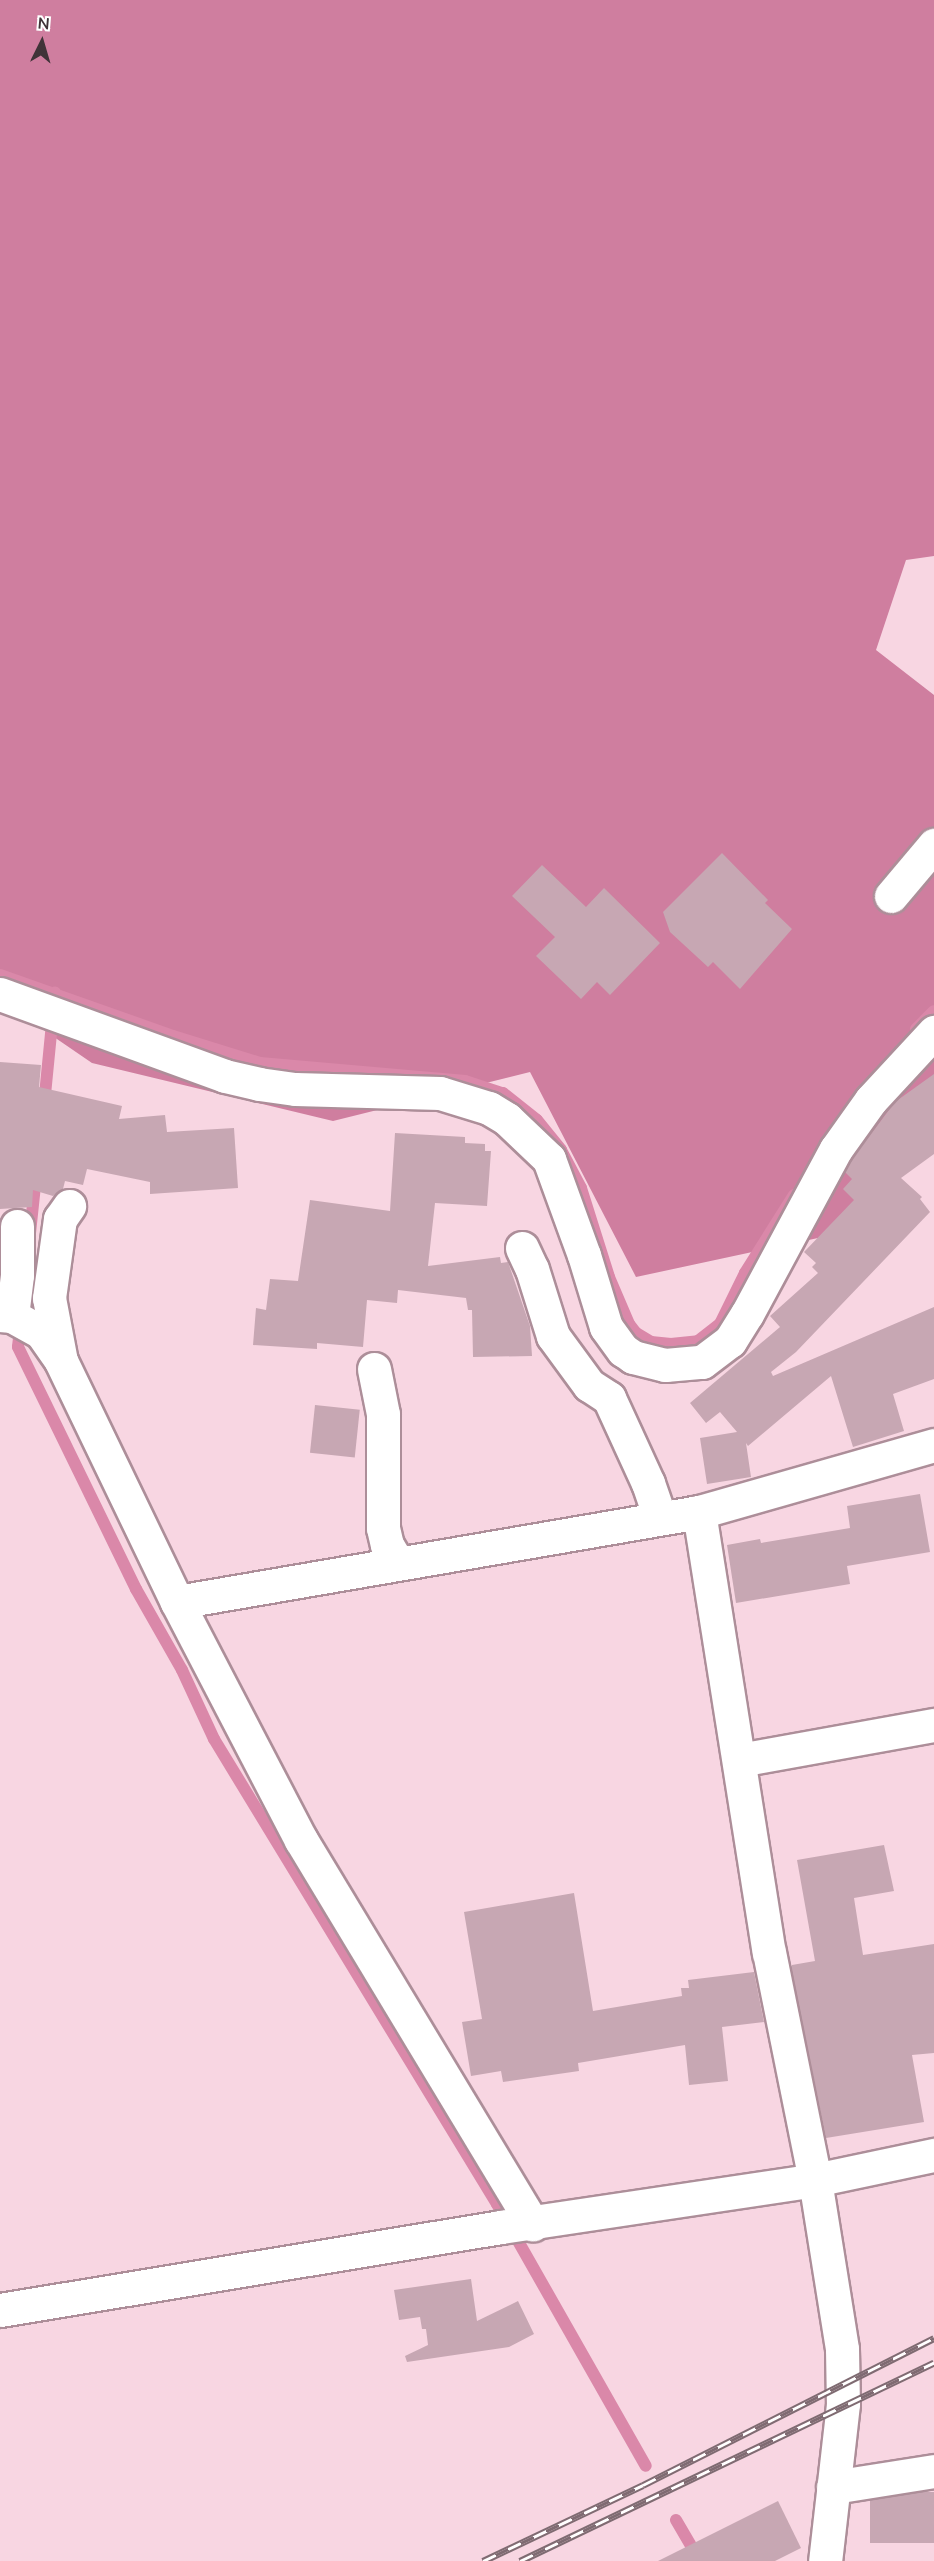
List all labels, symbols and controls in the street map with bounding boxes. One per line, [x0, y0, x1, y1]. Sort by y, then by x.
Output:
north arrow [12, 12, 72, 72]
text: N [37, 13, 50, 36]

